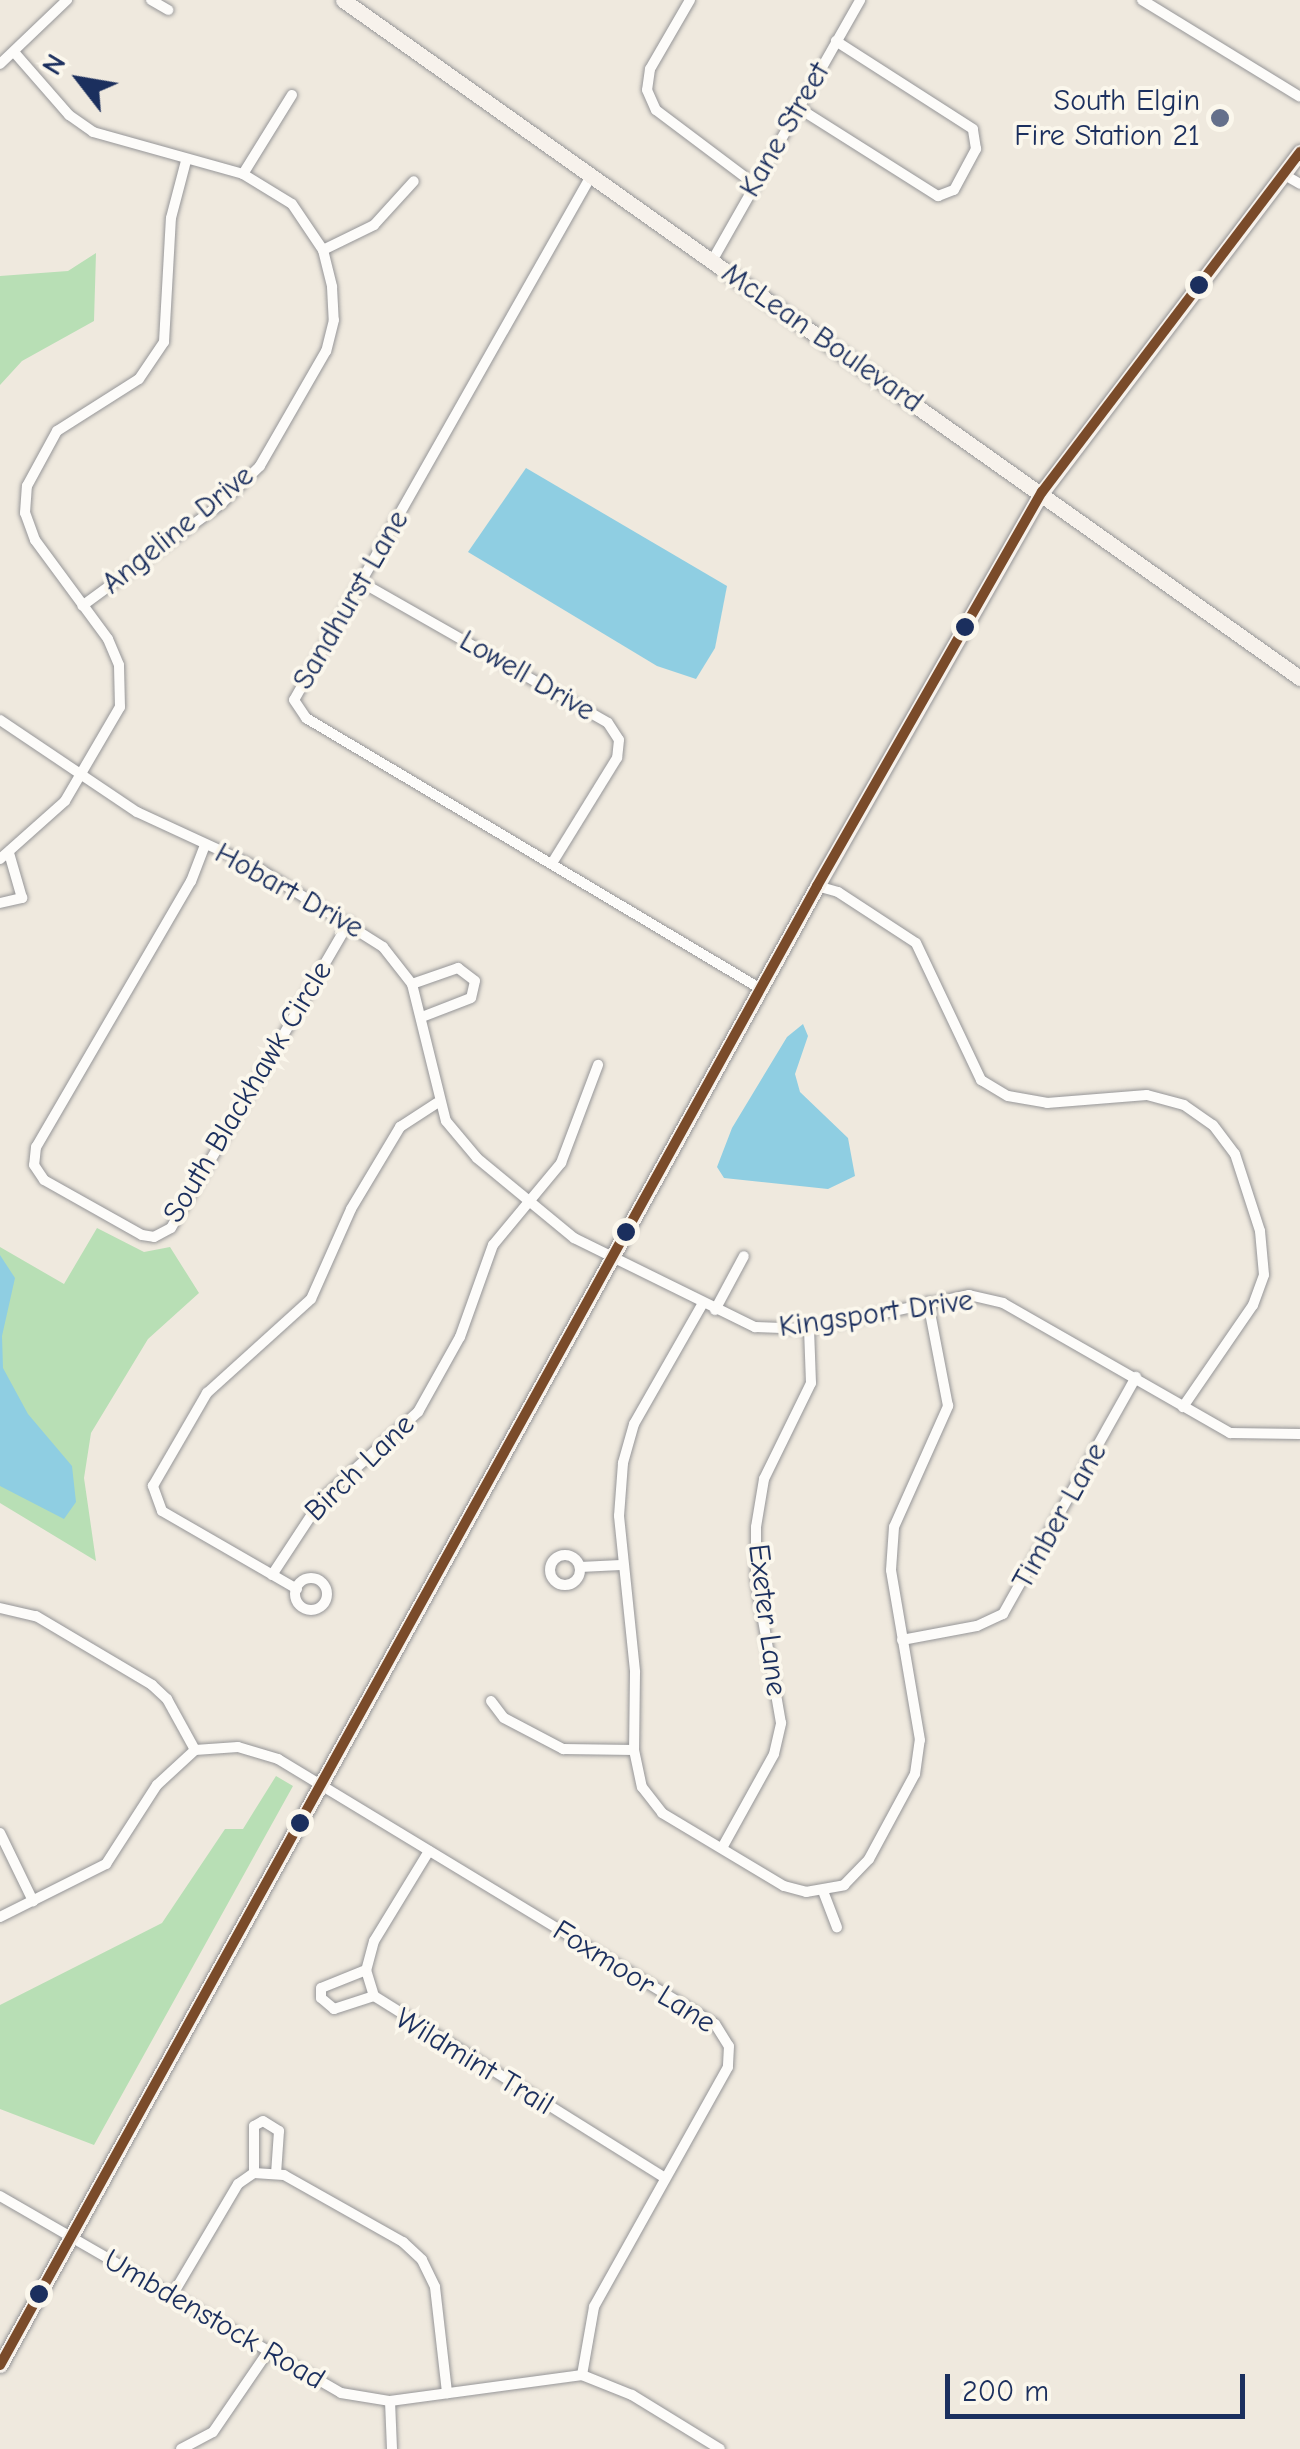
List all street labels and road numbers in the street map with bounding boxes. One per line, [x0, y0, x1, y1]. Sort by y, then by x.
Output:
street label: Kane Street [732, 56, 838, 204]
street label: McLean Boulevard [715, 255, 929, 421]
street label: Angeline Drive [95, 458, 261, 602]
street label: Sandhurst Lane [285, 504, 417, 696]
street label: Lowell Drive [453, 623, 601, 729]
street label: Hobart Drive [208, 835, 370, 947]
street label: South Blackhawk Circle [156, 955, 340, 1229]
street label: Kingsport Drive [777, 1283, 975, 1345]
street label: Birch Lane [298, 1407, 422, 1529]
street label: Timber Lane [1005, 1436, 1115, 1596]
street label: Exeter Lane [740, 1542, 794, 1698]
street label: Foxmoor Lane [546, 1913, 722, 2041]
street label: Wildmint Trail [388, 2001, 560, 2123]
street label: Umbdenstock Road [97, 2242, 331, 2398]

